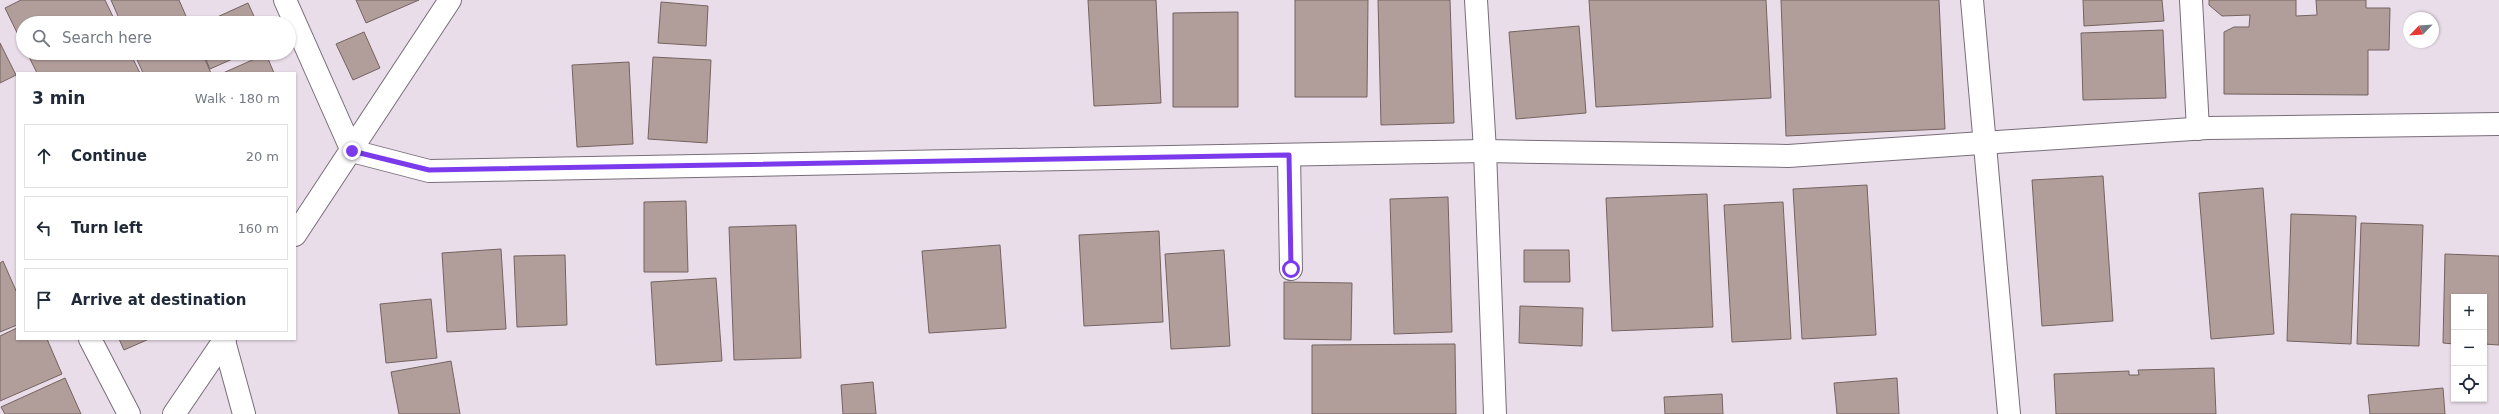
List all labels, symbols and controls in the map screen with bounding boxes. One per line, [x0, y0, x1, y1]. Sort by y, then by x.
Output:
north arrow [2403, 12, 2439, 48]
search box [16, 16, 296, 60]
icon: search [30, 27, 52, 49]
text: Search here [62, 29, 152, 47]
text: 3 min [32, 88, 85, 108]
text: Walk · 180 m [195, 91, 280, 106]
route end [343, 142, 361, 160]
icon: ahead [33, 145, 55, 167]
text: Continue [71, 147, 147, 165]
text: 20 m [246, 149, 279, 164]
icon: left [33, 217, 55, 239]
text: Turn left [71, 219, 143, 237]
text: 160 m [237, 221, 279, 236]
route start [1282, 260, 1300, 278]
icon: arrive [33, 289, 55, 311]
text: Arrive at destination [71, 291, 246, 309]
map controls [2451, 294, 2487, 402]
button: + [2451, 294, 2487, 330]
button: − [2451, 330, 2487, 366]
button: locate [2451, 366, 2487, 402]

